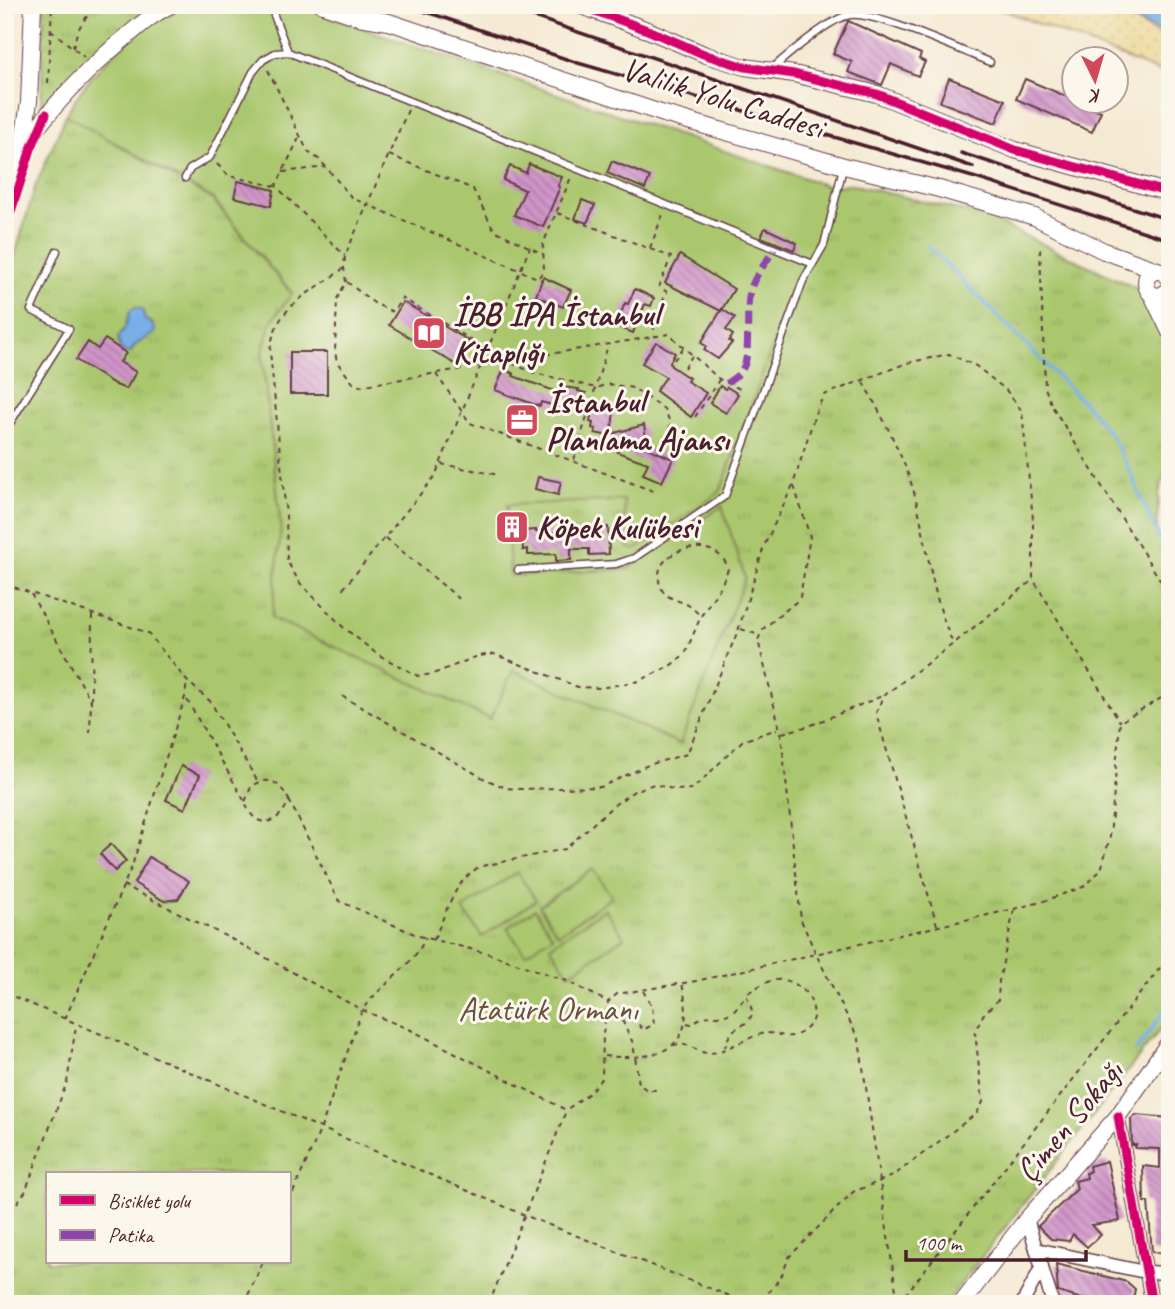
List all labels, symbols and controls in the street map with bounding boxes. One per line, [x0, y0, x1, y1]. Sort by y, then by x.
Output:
north arrow [1060, 46, 1130, 116]
street label: Valilik Yolu Caddesi [617, 47, 832, 150]
text: K [1086, 84, 1102, 109]
place label: İBB İPA İstanbul Kitaplığı [453, 293, 665, 373]
library icon: İBB İPA İstanbul Kitaplığı [410, 314, 448, 352]
place label: İstanbul Planlama Ajansı [546, 380, 731, 460]
office icon: İstanbul Planlama Ajansı [503, 401, 541, 439]
place label: Köpek Kulübesi [536, 506, 702, 548]
building icon: Köpek Kulübesi [493, 508, 531, 546]
park label: Atatürk Ormanı [458, 988, 639, 1030]
street label: Çimen Sokağı [1006, 1050, 1133, 1190]
legend [46, 1172, 290, 1264]
text: Bisiklet yolu [108, 1188, 191, 1214]
scale bar [906, 1218, 1086, 1262]
text: Patika [108, 1222, 156, 1248]
text: 100 m [916, 1230, 963, 1256]

